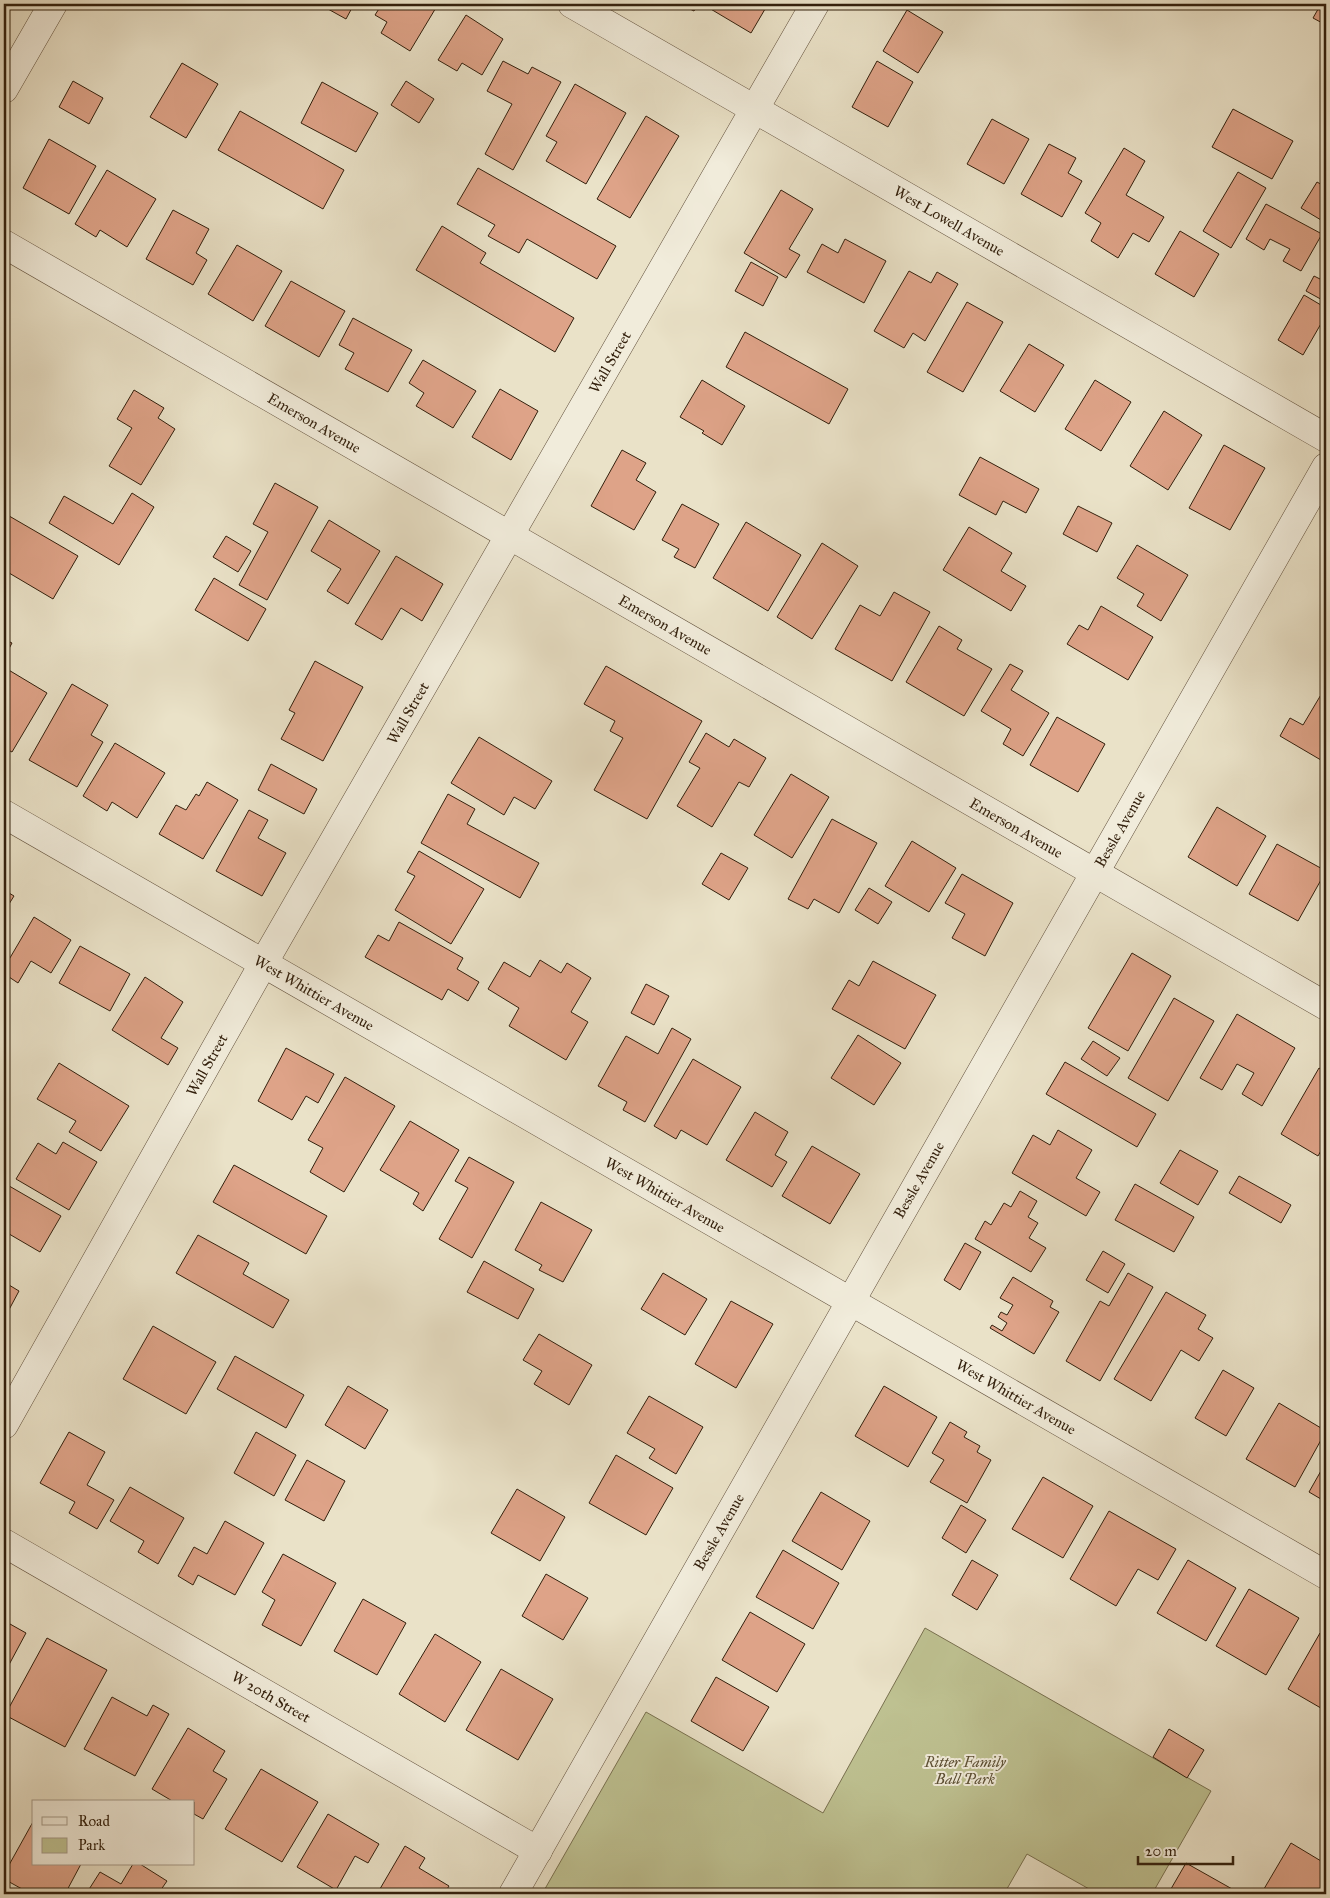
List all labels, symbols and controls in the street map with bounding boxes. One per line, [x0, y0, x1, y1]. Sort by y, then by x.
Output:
street label: West Lowell Avenue [890, 182, 1008, 260]
street label: Wall Street [585, 327, 635, 396]
street label: Emerson Avenue [264, 389, 364, 457]
street label: Emerson Avenue [615, 591, 715, 659]
street label: Wall Street [383, 678, 433, 747]
street label: Bessle Avenue [1091, 787, 1149, 871]
street label: Emerson Avenue [966, 794, 1066, 862]
street label: West Whittier Avenue [251, 951, 377, 1035]
street label: Wall Street [183, 1030, 232, 1099]
street label: Bessle Avenue [890, 1138, 948, 1222]
street label: West Whittier Avenue [602, 1153, 728, 1237]
street label: West Whittier Avenue [953, 1355, 1079, 1439]
street label: Bessle Avenue [690, 1490, 748, 1574]
street label: W 20th Street [229, 1667, 314, 1727]
park label: Ritter Family Ball Park [923, 1753, 1007, 1788]
legend [32, 1800, 195, 1866]
text: Road [78, 1812, 110, 1830]
scale bar [1138, 1833, 1232, 1865]
text: Park [78, 1836, 105, 1854]
text: 20 m [1145, 1842, 1177, 1860]

